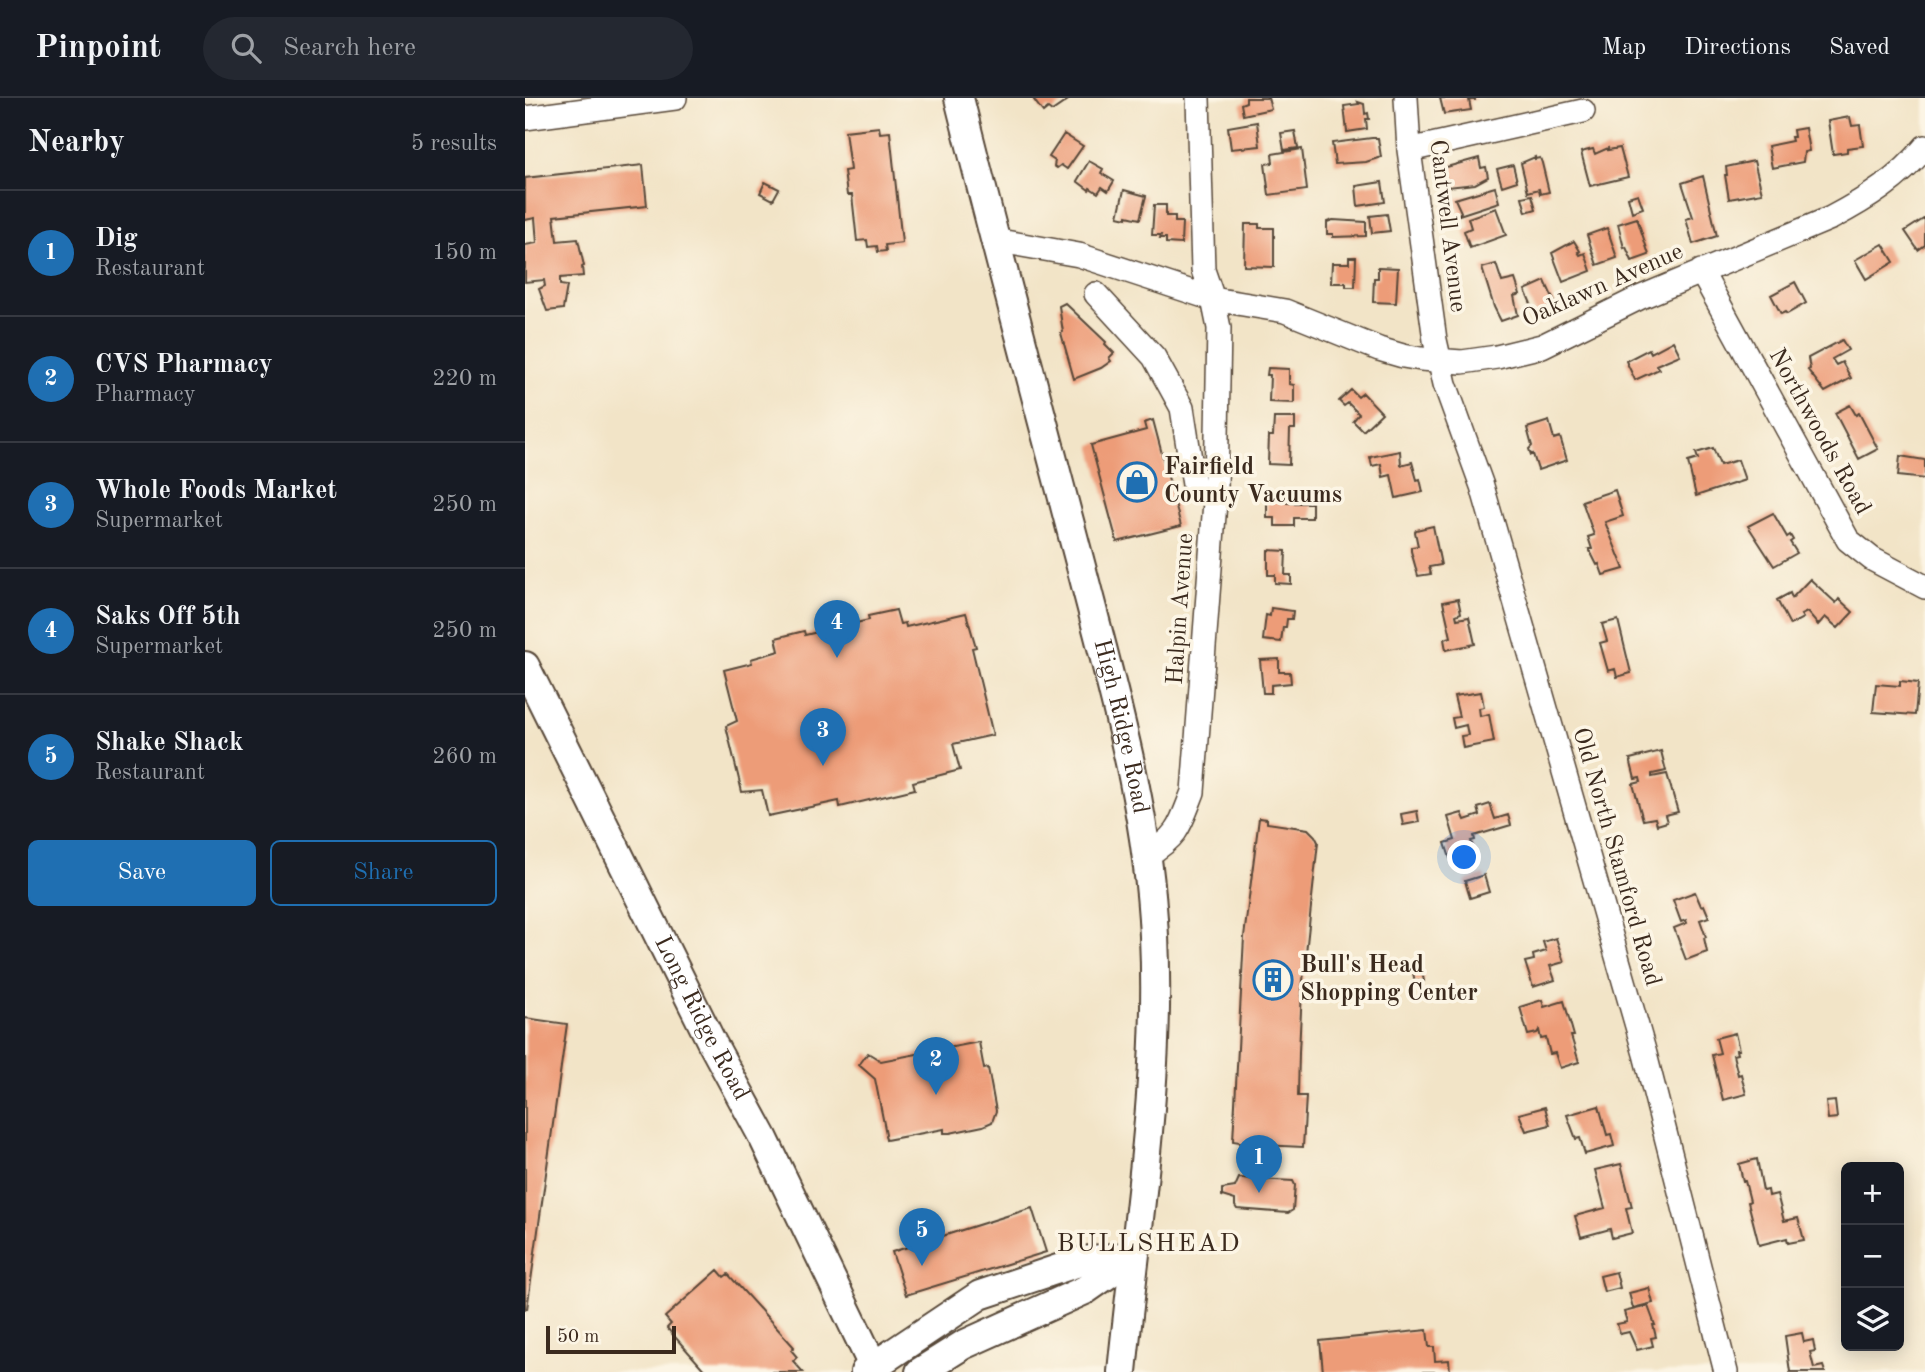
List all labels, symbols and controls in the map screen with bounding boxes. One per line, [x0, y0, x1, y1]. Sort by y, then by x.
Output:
search box [203, 17, 693, 80]
icon: search [227, 29, 265, 67]
text: Pinpoint [35, 32, 161, 65]
text: Search here [283, 35, 416, 61]
text: Map [1602, 36, 1646, 60]
text: Directions [1684, 36, 1791, 60]
text: Saved [1829, 36, 1890, 60]
text: Nearby [28, 128, 125, 158]
text: 5 results [411, 132, 497, 155]
street label: Cantwell Avenue [1425, 138, 1469, 314]
text: Dig [95, 226, 138, 252]
street label: Oaklawn Avenue [1519, 240, 1687, 332]
text: 1 [44, 241, 58, 264]
text: 150 m [432, 241, 497, 264]
text: Restaurant [95, 257, 205, 280]
street label: Northwoods Road [1763, 345, 1875, 519]
text: CVS Pharmacy [95, 352, 273, 378]
text: 2 [44, 367, 58, 390]
text: 220 m [432, 367, 497, 390]
text: Pharmacy [95, 383, 196, 406]
place label: Fairfield County Vacuums [1164, 456, 1342, 508]
shop icon: Fairfield County Vacuums [1116, 461, 1158, 503]
text: Whole Foods Market [95, 478, 337, 504]
text: 3 [44, 493, 58, 516]
text: 250 m [432, 493, 497, 516]
text: Supermarket [95, 509, 223, 532]
street label: Halpin Avenue [1164, 532, 1198, 686]
pin: 4 [814, 600, 860, 658]
text: Saks Off 5th [95, 604, 240, 630]
text: 4 [44, 619, 58, 642]
text: 250 m [432, 619, 497, 642]
text: Supermarket [95, 635, 223, 658]
street label: High Ridge Road [1088, 637, 1152, 816]
pin: 3 [800, 708, 846, 766]
street label: Old North Stamford Road [1568, 725, 1664, 989]
text: Shake Shack [95, 730, 244, 756]
text: 5 [44, 745, 58, 768]
text: 260 m [432, 745, 497, 768]
text: Restaurant [95, 761, 205, 784]
button: Save [28, 840, 256, 906]
button: Share [270, 840, 497, 906]
your location [1447, 840, 1481, 874]
street label: Long Ridge Road [649, 933, 753, 1105]
place label: Bull's Head Shopping Center [1300, 954, 1478, 1006]
building icon: Bull's Head Shopping Center [1252, 959, 1294, 1001]
pin: 2 [913, 1037, 959, 1095]
pin: 1 [1236, 1135, 1282, 1193]
map controls [1841, 1162, 1904, 1351]
button: + [1841, 1162, 1904, 1225]
pin: 5 [899, 1208, 945, 1266]
button: − [1841, 1225, 1904, 1288]
district label: BULLSHEAD [1056, 1231, 1242, 1257]
button: layers [1841, 1288, 1904, 1351]
scale bar [546, 1323, 675, 1355]
text: 50 m [557, 1328, 599, 1347]

